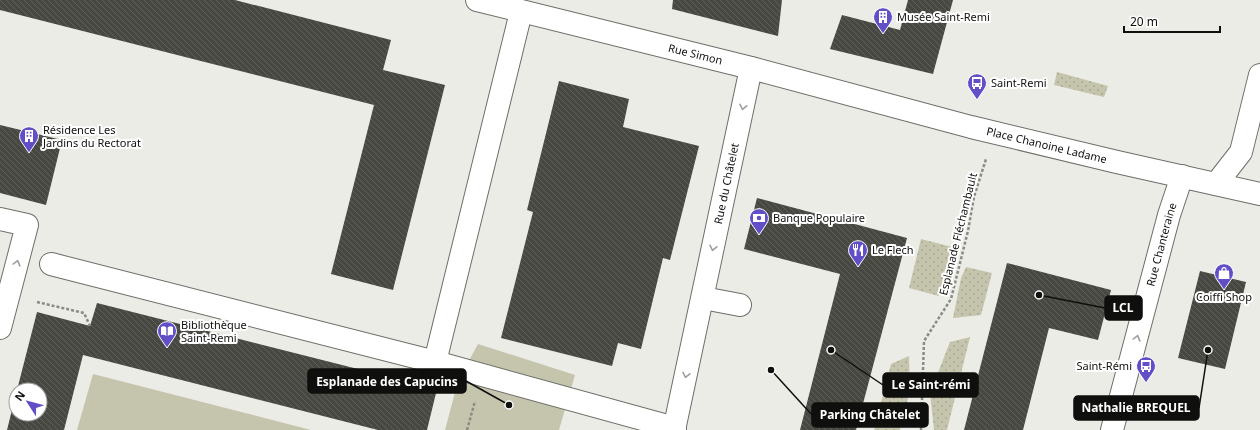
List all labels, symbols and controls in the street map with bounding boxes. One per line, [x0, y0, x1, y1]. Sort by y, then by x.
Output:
building icon: Musée Saint-Remi [872, 6, 894, 34]
scale bar [1124, 8, 1220, 34]
place label: Musée Saint-Remi [897, 9, 990, 24]
text: 20 m [1130, 13, 1158, 30]
street label: Rue Simon [667, 40, 724, 68]
bus stop icon: Saint-Remi [966, 72, 988, 100]
place label: Saint-Remi [991, 75, 1047, 90]
one-way arrow [739, 104, 747, 110]
place label: Résidence Les Jardins du Rectorat [42, 122, 141, 150]
street label: Place Chanoine Ladame [985, 123, 1109, 166]
building icon: Résidence Les Jardins du Rectorat [18, 125, 40, 153]
street label: Rue du Châtelet [710, 142, 742, 225]
street label: Esplanade Fléchambault [935, 171, 980, 297]
street label: Rue Chanteraine [1142, 201, 1180, 288]
bank icon: Banque Populaire [748, 207, 770, 235]
place label: Banque Populaire [773, 210, 865, 225]
restaurant icon: Le Flech [847, 239, 869, 267]
place label: Le Flech [872, 242, 914, 257]
one-way arrow [710, 244, 718, 251]
one-way arrow [12, 259, 21, 266]
shop icon: Coiffi Shop [1213, 262, 1235, 290]
place label: Coiffi Shop [1196, 289, 1252, 304]
callout: LCL [1105, 296, 1142, 320]
text: LCL [1113, 299, 1134, 316]
place label: Bibliothèque Saint-Remi [181, 317, 247, 345]
library icon: Bibliothèque Saint-Remi [156, 320, 178, 348]
one-way arrow [1132, 335, 1141, 342]
bus stop icon: Saint-Rémi [1135, 355, 1157, 383]
place label: Saint-Rémi [1076, 358, 1132, 373]
callout: Esplanade des Capucins [308, 369, 466, 393]
one-way arrow [683, 372, 691, 378]
text: Esplanade des Capucins [316, 373, 458, 390]
callout: Le Saint-rémi [883, 373, 978, 397]
text: Le Saint-rémi [892, 376, 970, 393]
north arrow [8, 382, 48, 422]
text: N [11, 388, 28, 404]
callout: Nathalie BREQUEL [1074, 396, 1199, 420]
text: Nathalie BREQUEL [1081, 399, 1191, 416]
callout: Parking Châtelet [812, 403, 928, 427]
text: Parking Châtelet [820, 406, 920, 423]

